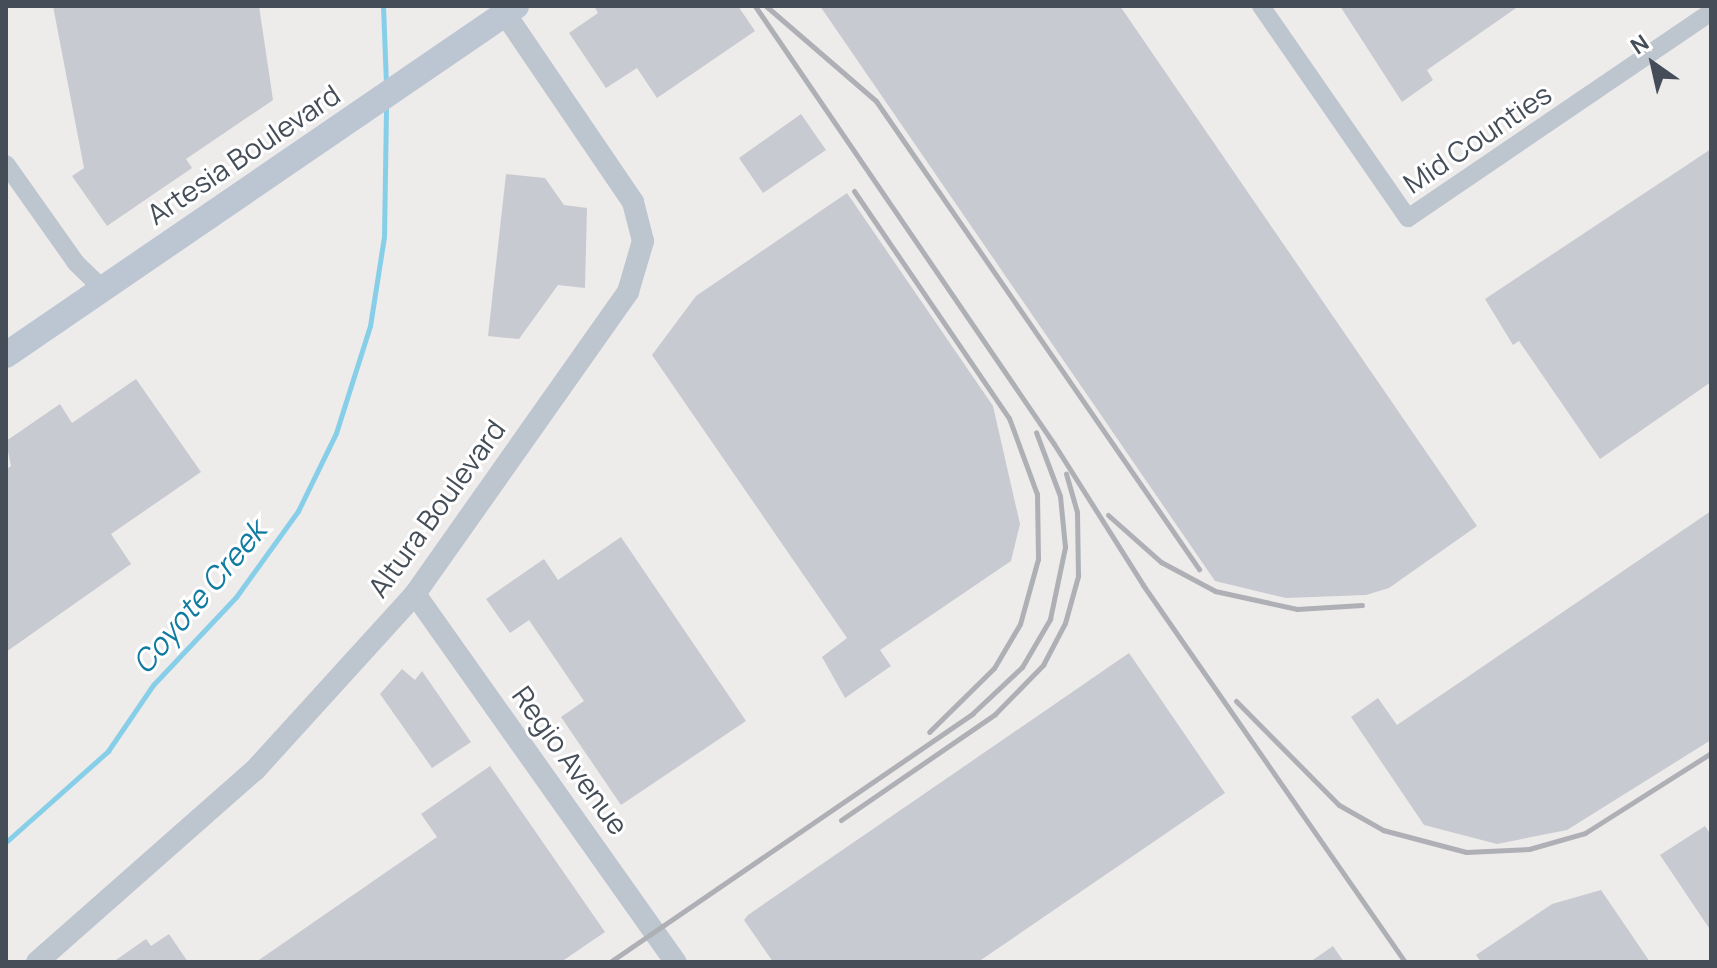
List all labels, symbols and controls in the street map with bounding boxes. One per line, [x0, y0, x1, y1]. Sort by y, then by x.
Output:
north arrow [1613, 24, 1693, 104]
text: N [1625, 27, 1655, 61]
street label: Mid Counties [1397, 76, 1557, 200]
street label: Artesia Boulevard [140, 77, 346, 231]
street label: Altura Boulevard [360, 413, 512, 603]
water label: Coyote Creek [125, 513, 273, 681]
street label: Regio Avenue [506, 679, 636, 841]

